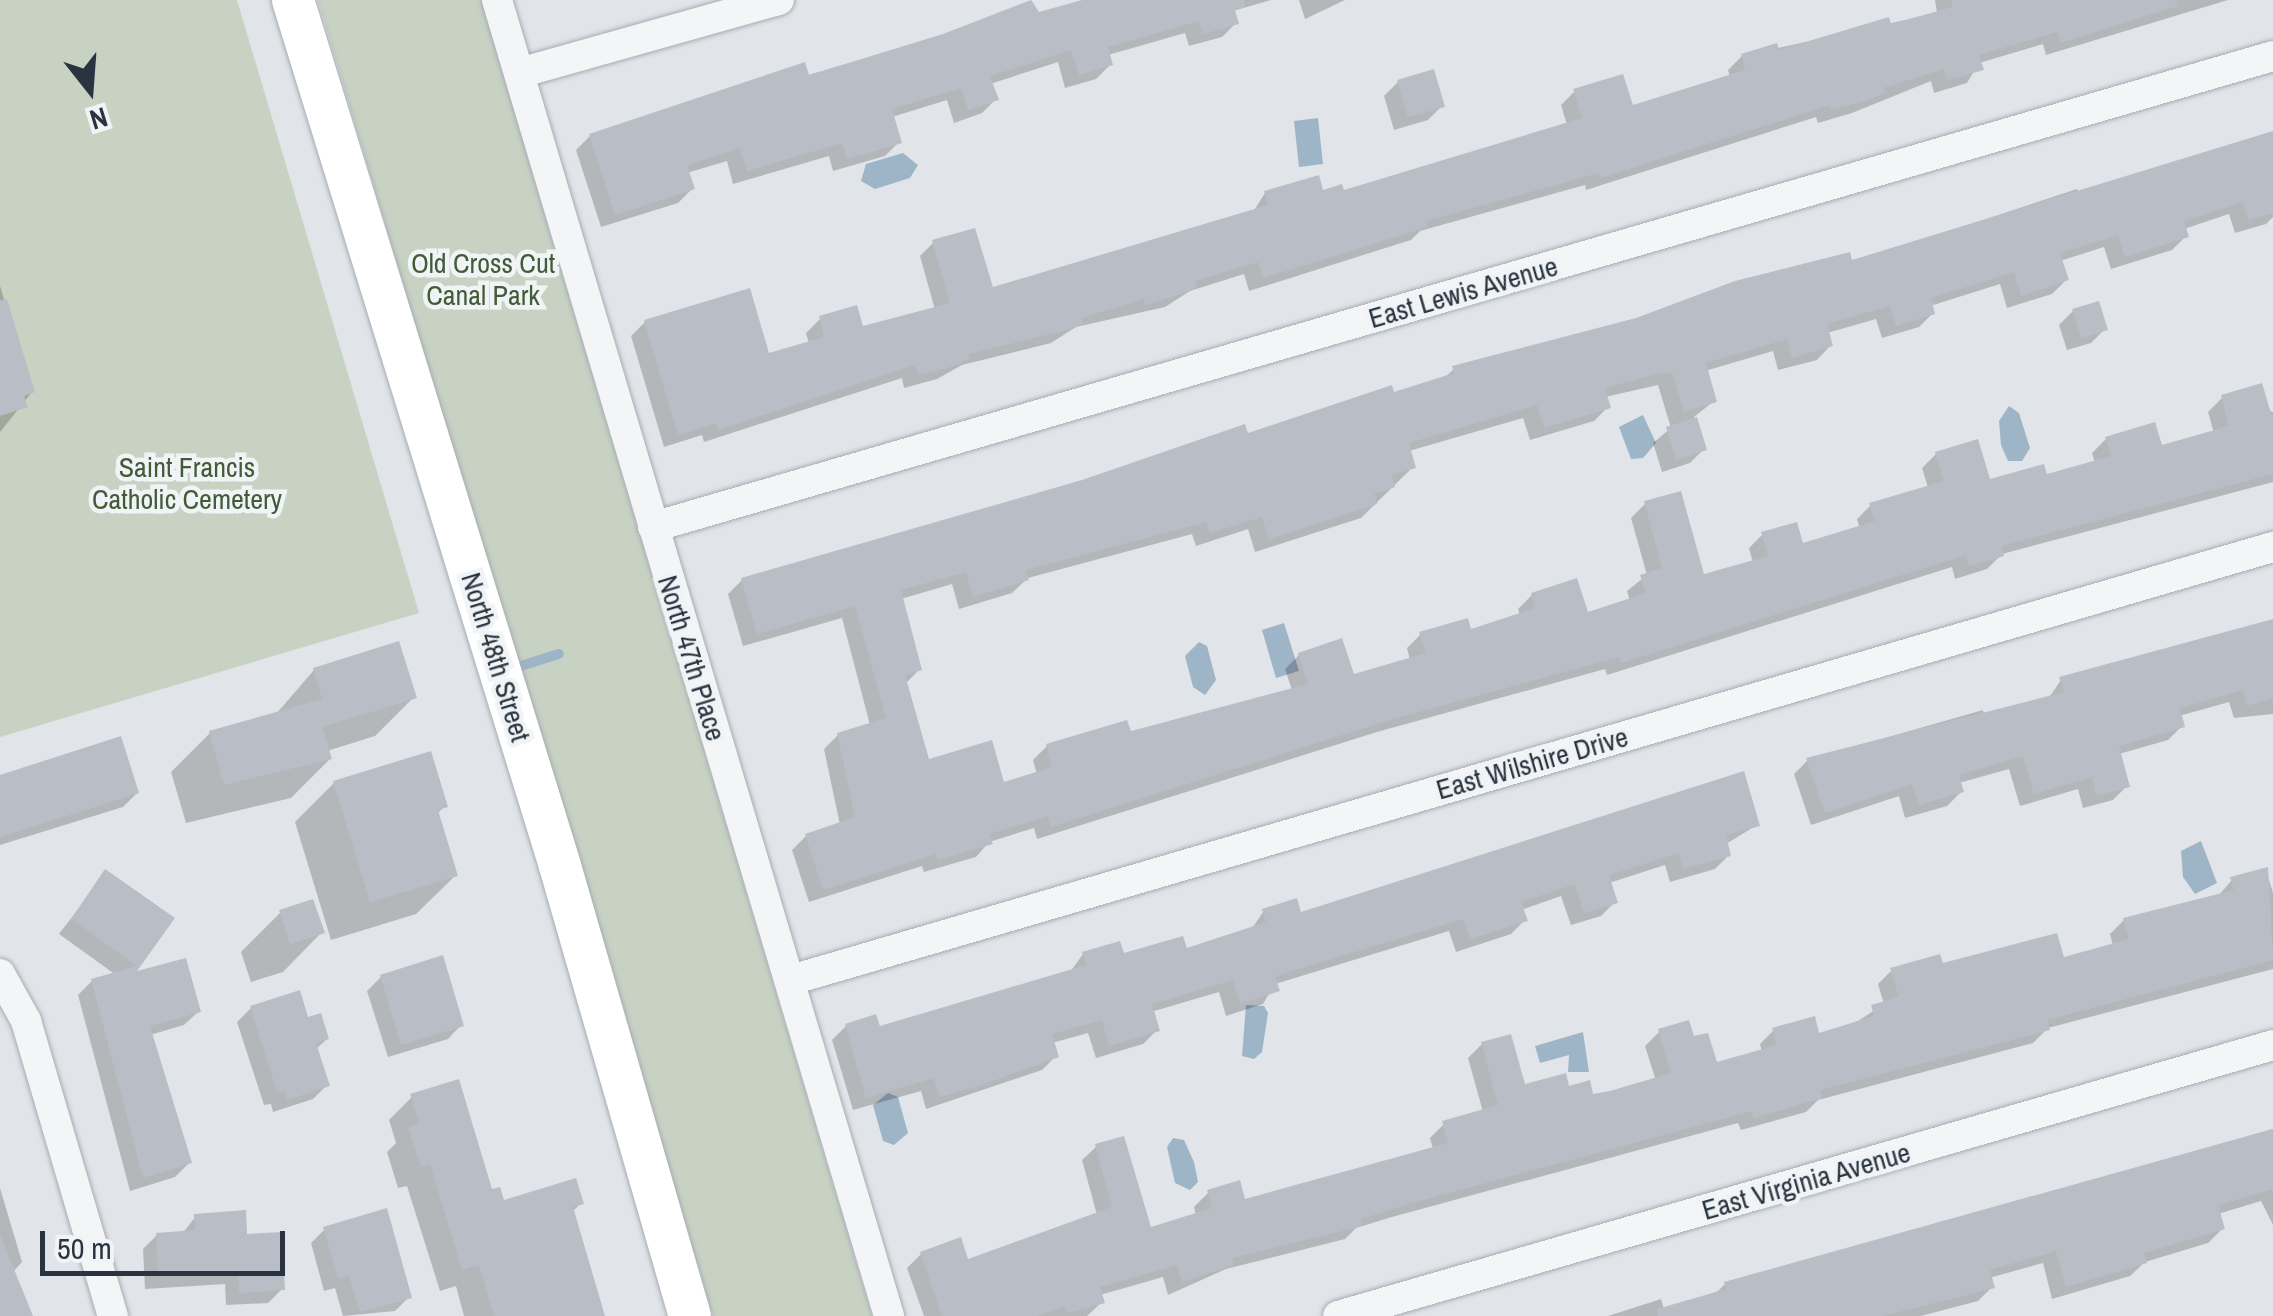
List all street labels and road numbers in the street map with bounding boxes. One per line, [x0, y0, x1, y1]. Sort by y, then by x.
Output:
street label: East Lewis Avenue [1364, 249, 1562, 335]
street label: North 48th Street [454, 568, 538, 746]
street label: North 47th Place [651, 571, 733, 745]
street label: East Wilshire Drive [1432, 720, 1632, 806]
street label: East Virginia Avenue [1697, 1135, 1915, 1227]

